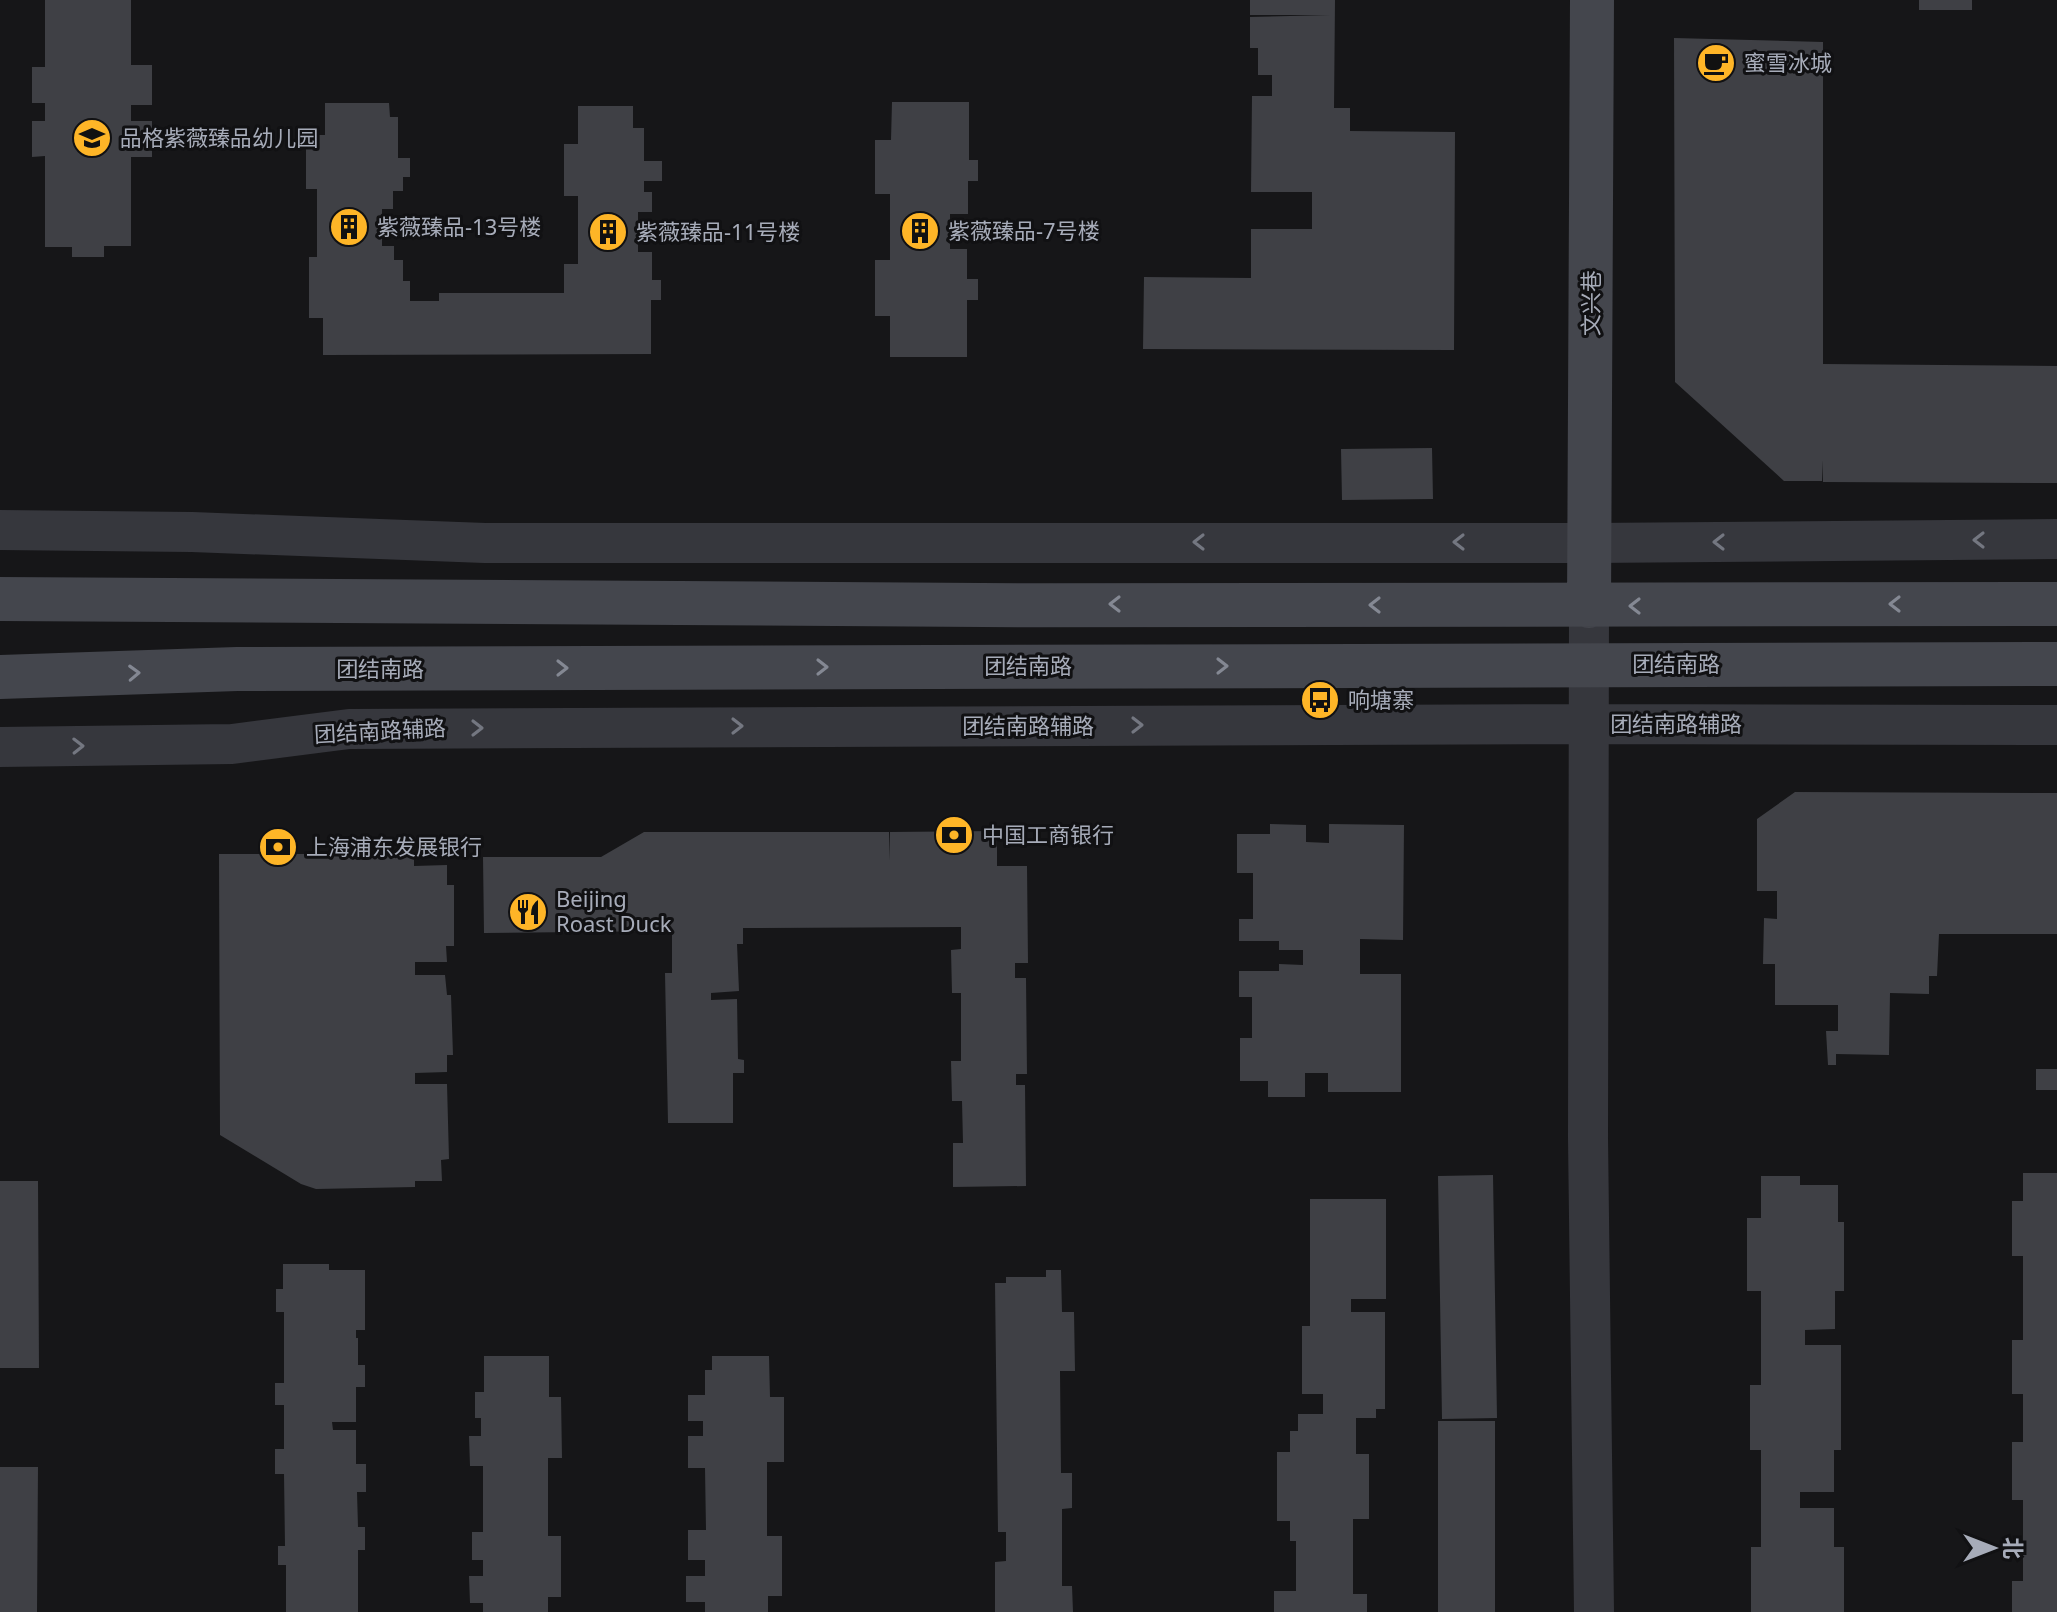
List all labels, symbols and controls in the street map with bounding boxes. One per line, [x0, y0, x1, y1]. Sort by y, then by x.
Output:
cafe icon: 蜜雪冰城 [1695, 42, 1737, 84]
place label: 蜜雪冰城 [1744, 47, 1832, 77]
school or university icon: 品格紫薇臻品幼儿园 [71, 117, 113, 159]
place label: 品格紫薇臻品幼儿园 [120, 122, 318, 152]
building icon: 紫薇臻品-13号楼 [328, 206, 370, 248]
building icon: 紫薇臻品-7号楼 [899, 210, 941, 252]
place label: 紫薇臻品-13号楼 [377, 211, 541, 241]
building icon: 紫薇臻品-11号楼 [587, 211, 629, 253]
place label: 紫薇臻品-7号楼 [948, 215, 1100, 245]
place label: 紫薇臻品-11号楼 [636, 216, 800, 246]
street label: 文兴巷 [1575, 270, 1605, 336]
one-way arrow [1972, 531, 1985, 549]
one-way arrow [1192, 533, 1205, 551]
one-way arrow [1452, 533, 1465, 551]
one-way arrow [1712, 533, 1725, 551]
one-way arrow [1108, 596, 1121, 613]
one-way arrow [1368, 596, 1381, 614]
one-way arrow [1888, 596, 1901, 613]
one-way arrow [1628, 597, 1641, 614]
street label: 团结南路 [1632, 648, 1720, 678]
street label: 团结南路 [984, 650, 1072, 680]
street label: 团结南路 [336, 653, 424, 683]
one-way arrow [1216, 657, 1229, 675]
one-way arrow [816, 658, 829, 676]
one-way arrow [556, 659, 569, 677]
one-way arrow [128, 664, 141, 681]
bus stop icon: 响塘寨 [1299, 679, 1341, 721]
place label: 响塘寨 [1348, 684, 1414, 714]
street label: 团结南路辅路 [1610, 708, 1742, 738]
street label: 团结南路辅路 [962, 710, 1094, 740]
street label: 团结南路辅路 [313, 712, 447, 748]
one-way arrow [1131, 716, 1144, 734]
one-way arrow [731, 717, 744, 735]
one-way arrow [471, 719, 484, 737]
one-way arrow [72, 738, 85, 755]
bank icon: 中国工商银行 [933, 814, 975, 856]
place label: 中国工商银行 [982, 819, 1114, 849]
bank icon: 上海浦东发展银行 [257, 826, 299, 868]
place label: 上海浦东发展银行 [306, 831, 482, 861]
place label: Beijing Roast Duck [556, 883, 672, 938]
restaurant icon: Beijing Roast Duck [507, 891, 549, 933]
north arrow [1953, 1508, 2033, 1588]
text: 北 [1999, 1537, 2029, 1559]

